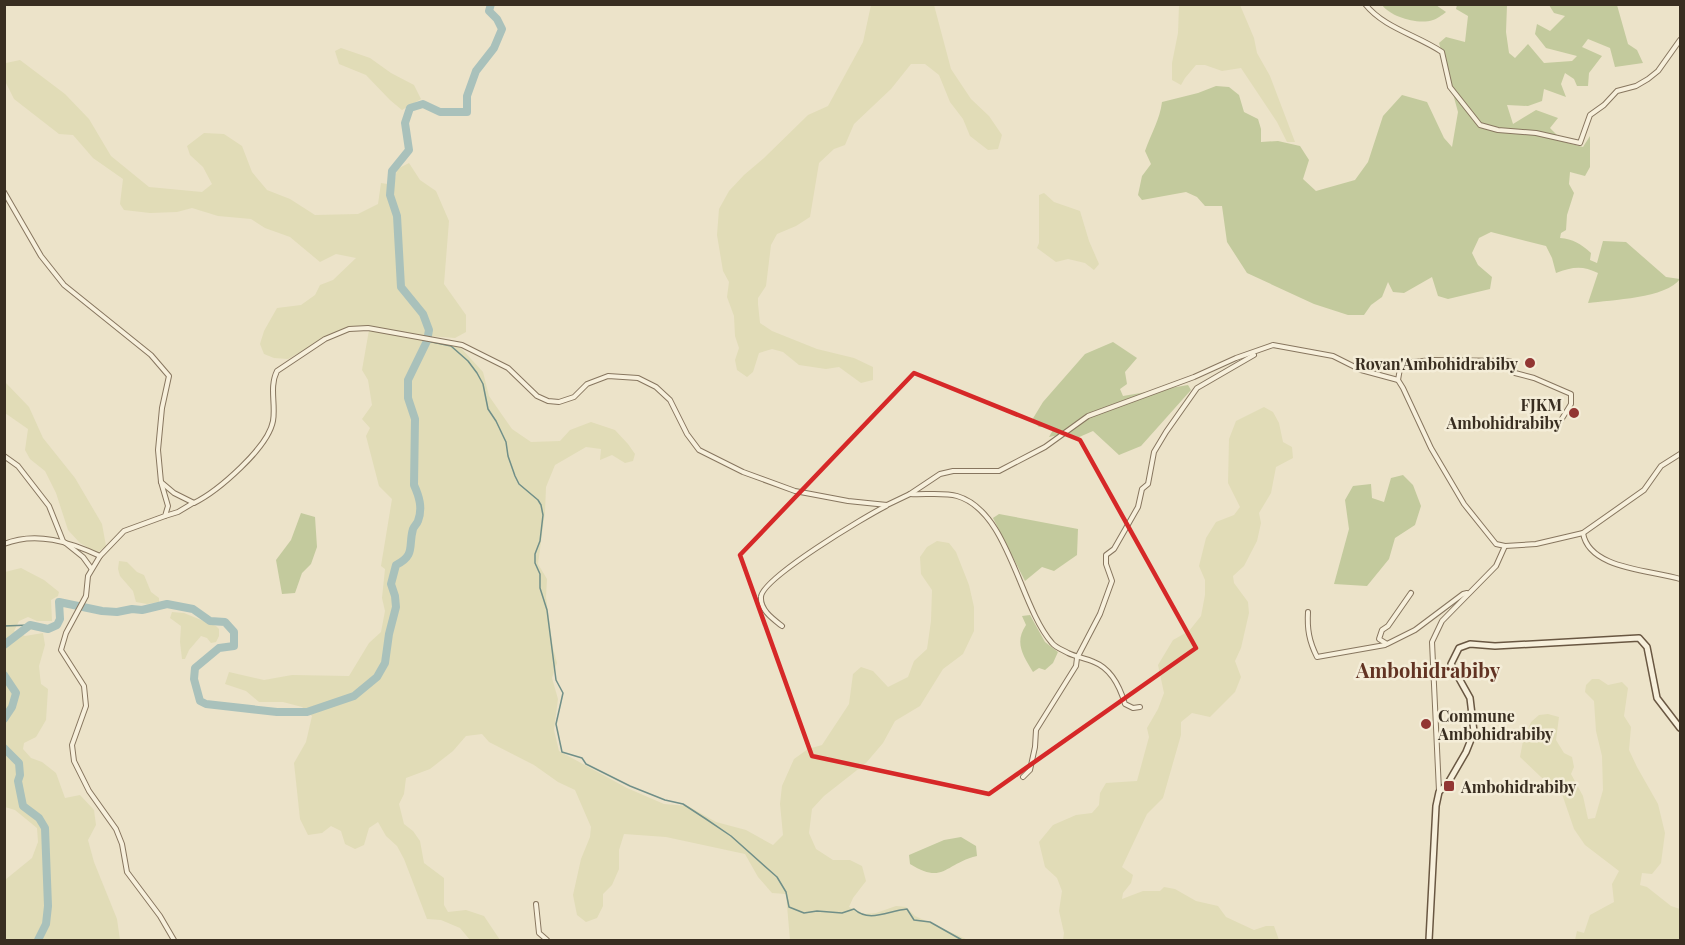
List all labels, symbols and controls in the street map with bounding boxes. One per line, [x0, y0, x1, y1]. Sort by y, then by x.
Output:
place label: Rovan'Ambohidrabiby [1355, 353, 1519, 374]
marker: Rovan'Ambohidrabiby [1523, 356, 1537, 370]
place label: FJKM Ambohidrabiby [1446, 394, 1563, 433]
marker: FJKM Ambohidrabiby [1567, 406, 1581, 420]
district label: Ambohidrabiby [1355, 656, 1501, 683]
place label: Commune Ambohidrabiby [1437, 705, 1554, 744]
marker: Commune Ambohidrabiby [1419, 717, 1433, 731]
place label: Ambohidrabiby [1460, 776, 1577, 797]
marker: Ambohidrabiby [1442, 779, 1456, 793]

